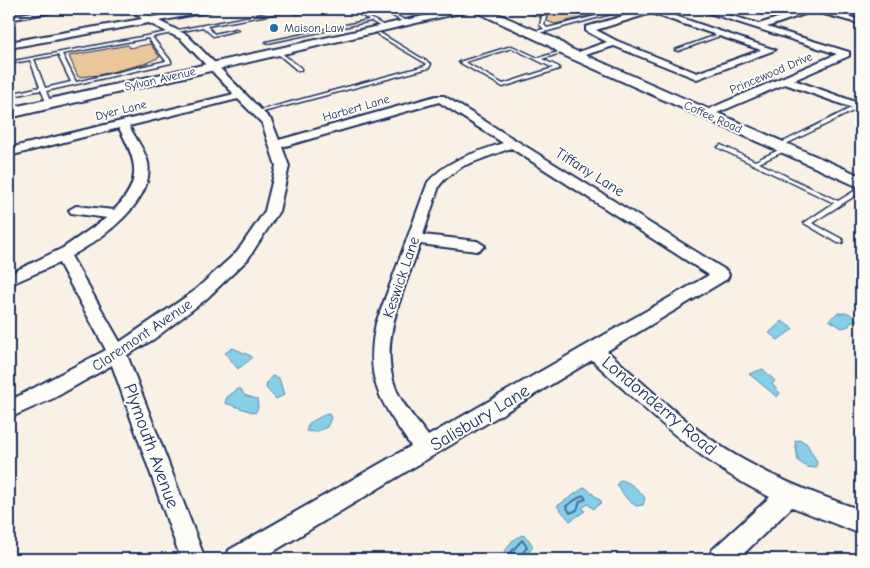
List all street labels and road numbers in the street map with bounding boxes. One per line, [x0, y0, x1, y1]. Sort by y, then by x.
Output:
street label: Princewood Drive [728, 49, 814, 97]
street label: Sylvan Avenue [123, 64, 197, 94]
street label: Harbert Lane [321, 92, 391, 124]
street label: Dyer Lane [94, 97, 148, 123]
street label: Coffee Road [682, 98, 744, 136]
street label: Tiffany Lane [552, 144, 628, 201]
street label: Keswick Lane [379, 234, 423, 320]
street label: Claremont Avenue [88, 295, 196, 375]
street label: Londonderry Road [597, 352, 721, 460]
street label: Salisbury Lane [427, 380, 533, 456]
street label: Plymouth Avenue [119, 381, 183, 511]

